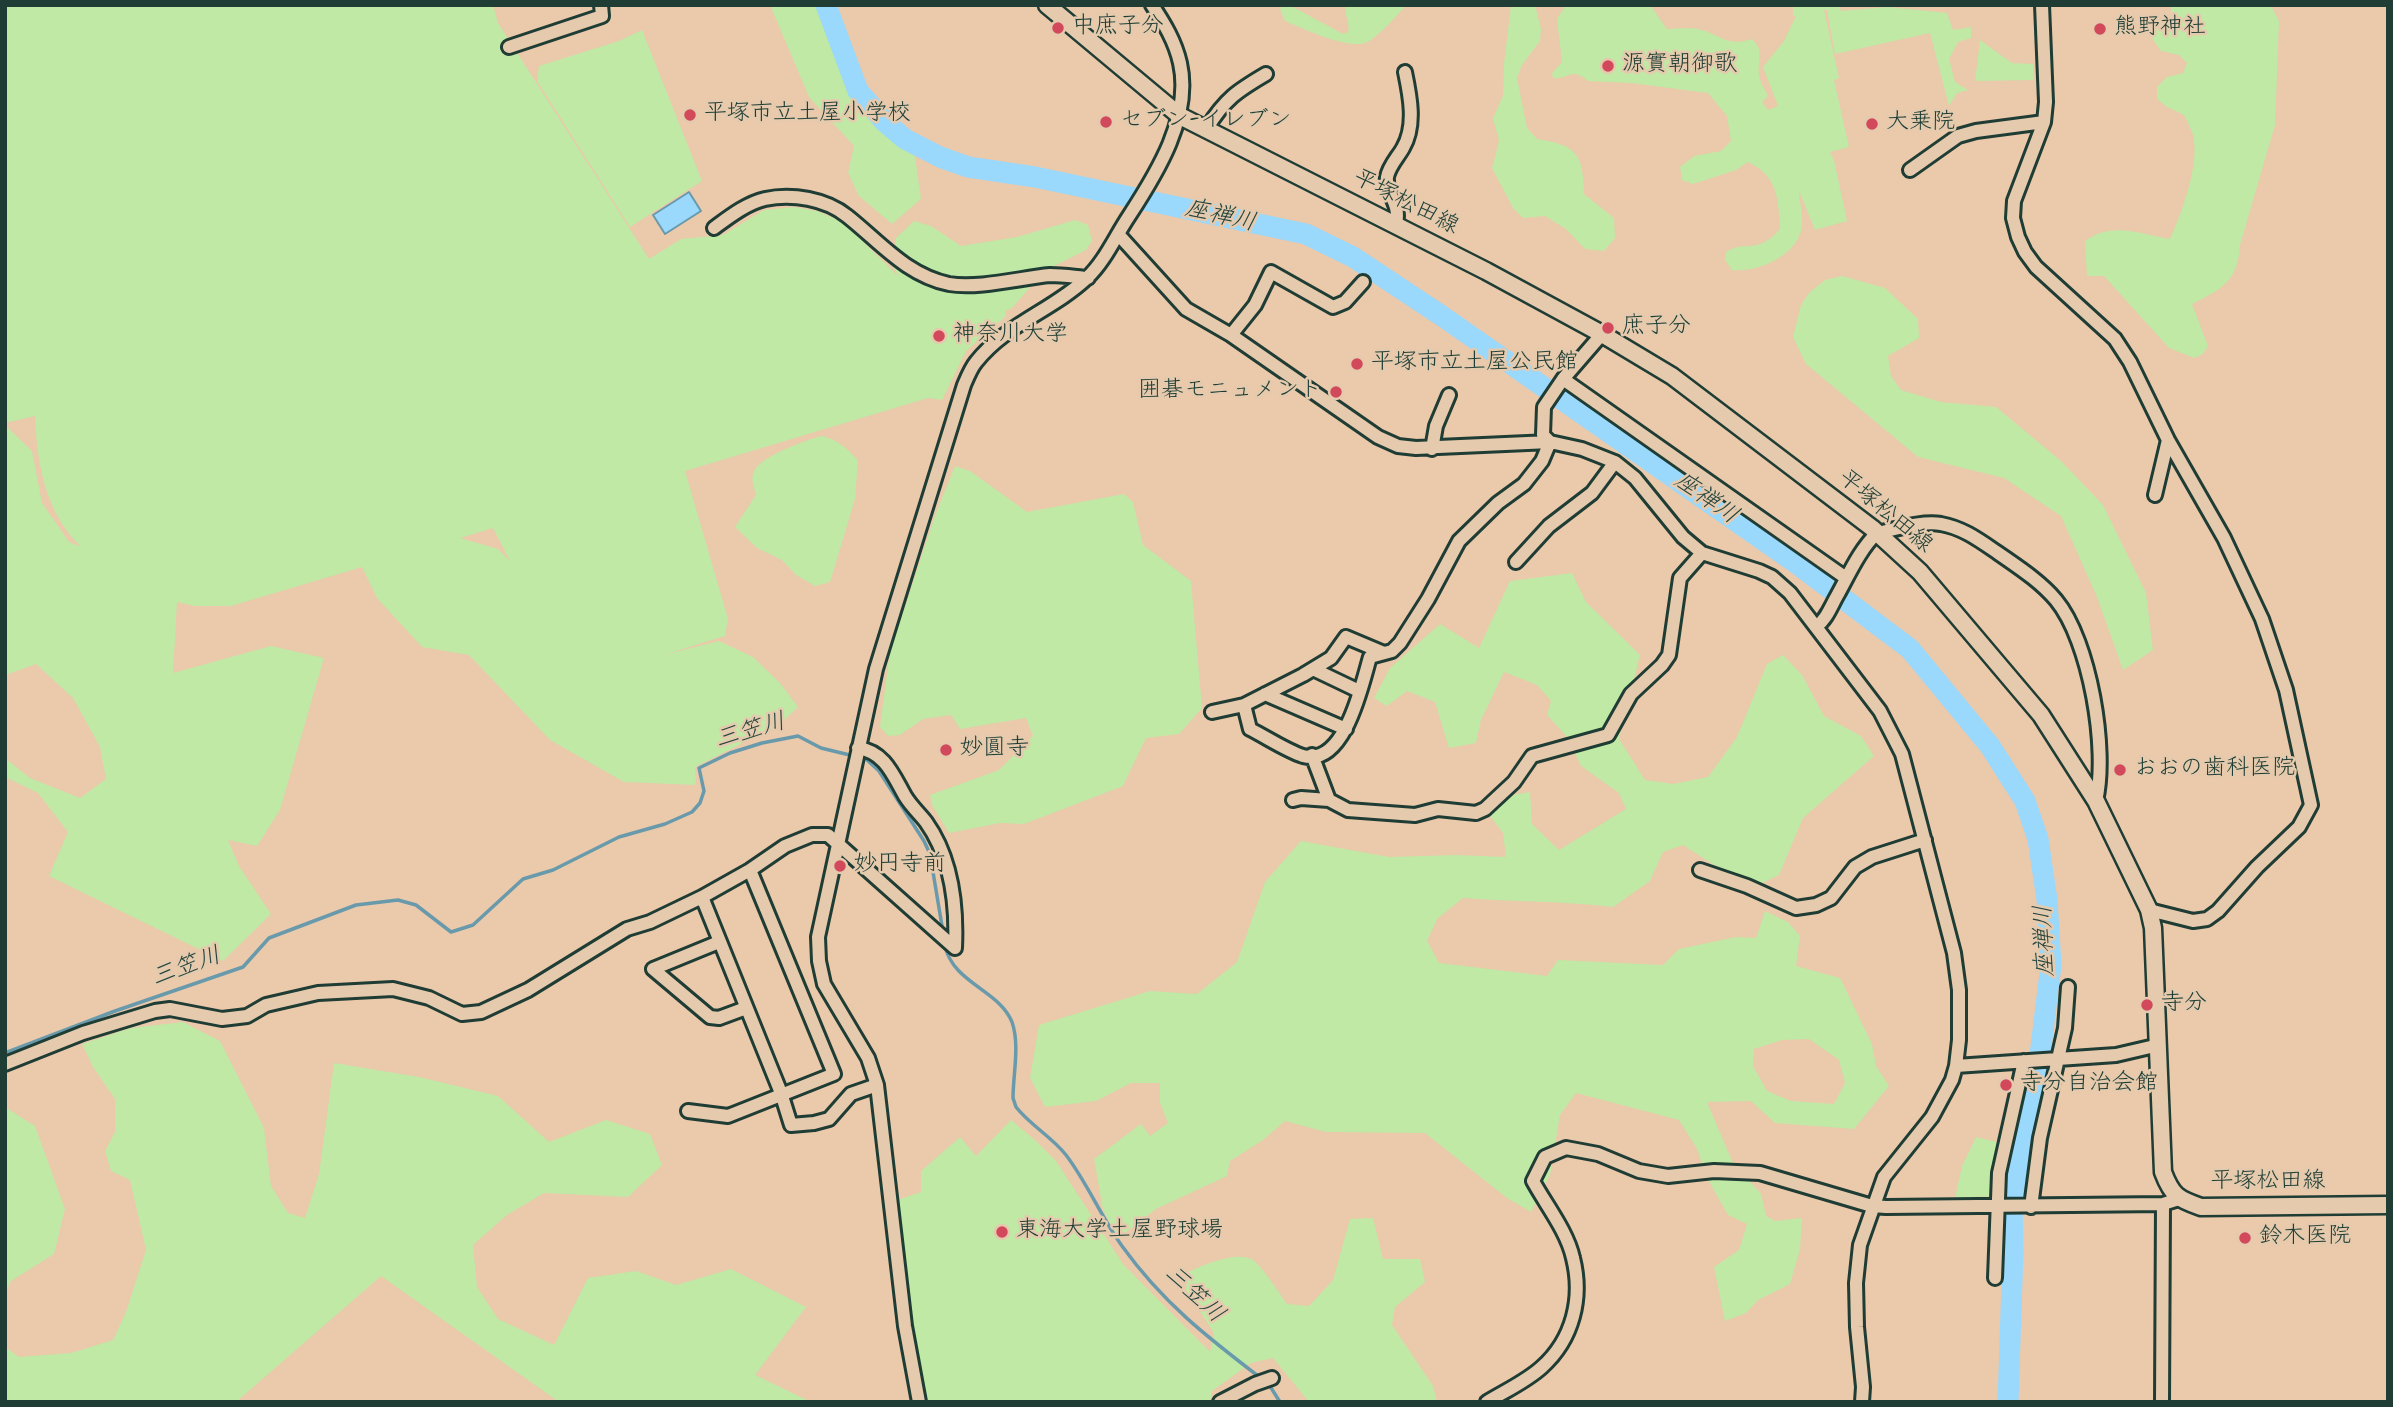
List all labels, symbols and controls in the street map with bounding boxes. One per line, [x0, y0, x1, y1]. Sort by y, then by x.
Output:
place label: 中庶子分 [1072, 14, 1164, 42]
place label: 熊野神社 [2114, 15, 2206, 43]
marker: 中庶子分 [1050, 20, 1066, 36]
marker: 熊野神社 [2092, 21, 2108, 37]
place label: 源實朝御歌 [1622, 52, 1737, 80]
marker: 源實朝御歌 [1600, 58, 1616, 74]
place label: 平塚市立土屋小学校 [704, 101, 911, 129]
marker: 平塚市立土屋小学校 [682, 107, 698, 123]
place label: セブン-イレブン [1120, 108, 1292, 136]
place label: 大乗院 [1886, 110, 1955, 138]
marker: セブン-イレブン [1098, 114, 1114, 130]
marker: 大乗院 [1864, 116, 1880, 132]
street label: 平塚松田線 [1348, 166, 1462, 242]
water label: 座禅川 [1182, 196, 1258, 240]
place label: 庶子分 [1622, 314, 1691, 342]
marker: 庶子分 [1600, 320, 1616, 336]
place label: 神奈川大学 [953, 322, 1068, 350]
marker: 神奈川大学 [931, 328, 947, 344]
place label: 平塚市立土屋公民館 [1371, 350, 1578, 378]
marker: 平塚市立土屋公民館 [1349, 356, 1365, 372]
place label: 囲碁モニュメント [1138, 378, 1322, 406]
marker: 囲碁モニュメント [1328, 384, 1344, 400]
street label: 平塚松田線 [1831, 465, 1937, 561]
water label: 座禅川 [1667, 468, 1743, 532]
water label: 三笠川 [712, 709, 790, 757]
place label: 妙圓寺 [960, 736, 1029, 764]
marker: 妙圓寺 [938, 742, 954, 758]
place label: おおの歯科医院 [2134, 756, 2295, 784]
marker: おおの歯科医院 [2112, 762, 2128, 778]
place label: 妙円寺前 [854, 852, 946, 880]
marker: 妙円寺前 [832, 858, 848, 874]
water label: 座禅川 [2031, 905, 2063, 977]
water label: 三笠川 [148, 943, 226, 995]
place label: 寺分 [2161, 991, 2207, 1019]
marker: 寺分 [2139, 997, 2155, 1013]
place label: 寺分自治会館 [2020, 1071, 2158, 1099]
marker: 寺分自治会館 [1998, 1077, 2014, 1093]
street label: 平塚松田線 [2211, 1169, 2325, 1197]
place label: 東海大学土屋野球場 [1016, 1218, 1223, 1246]
marker: 東海大学土屋野球場 [994, 1224, 1010, 1240]
place label: 鈴木医院 [2259, 1224, 2351, 1252]
marker: 鈴木医院 [2237, 1230, 2253, 1246]
water label: 三笠川 [1157, 1261, 1229, 1331]

